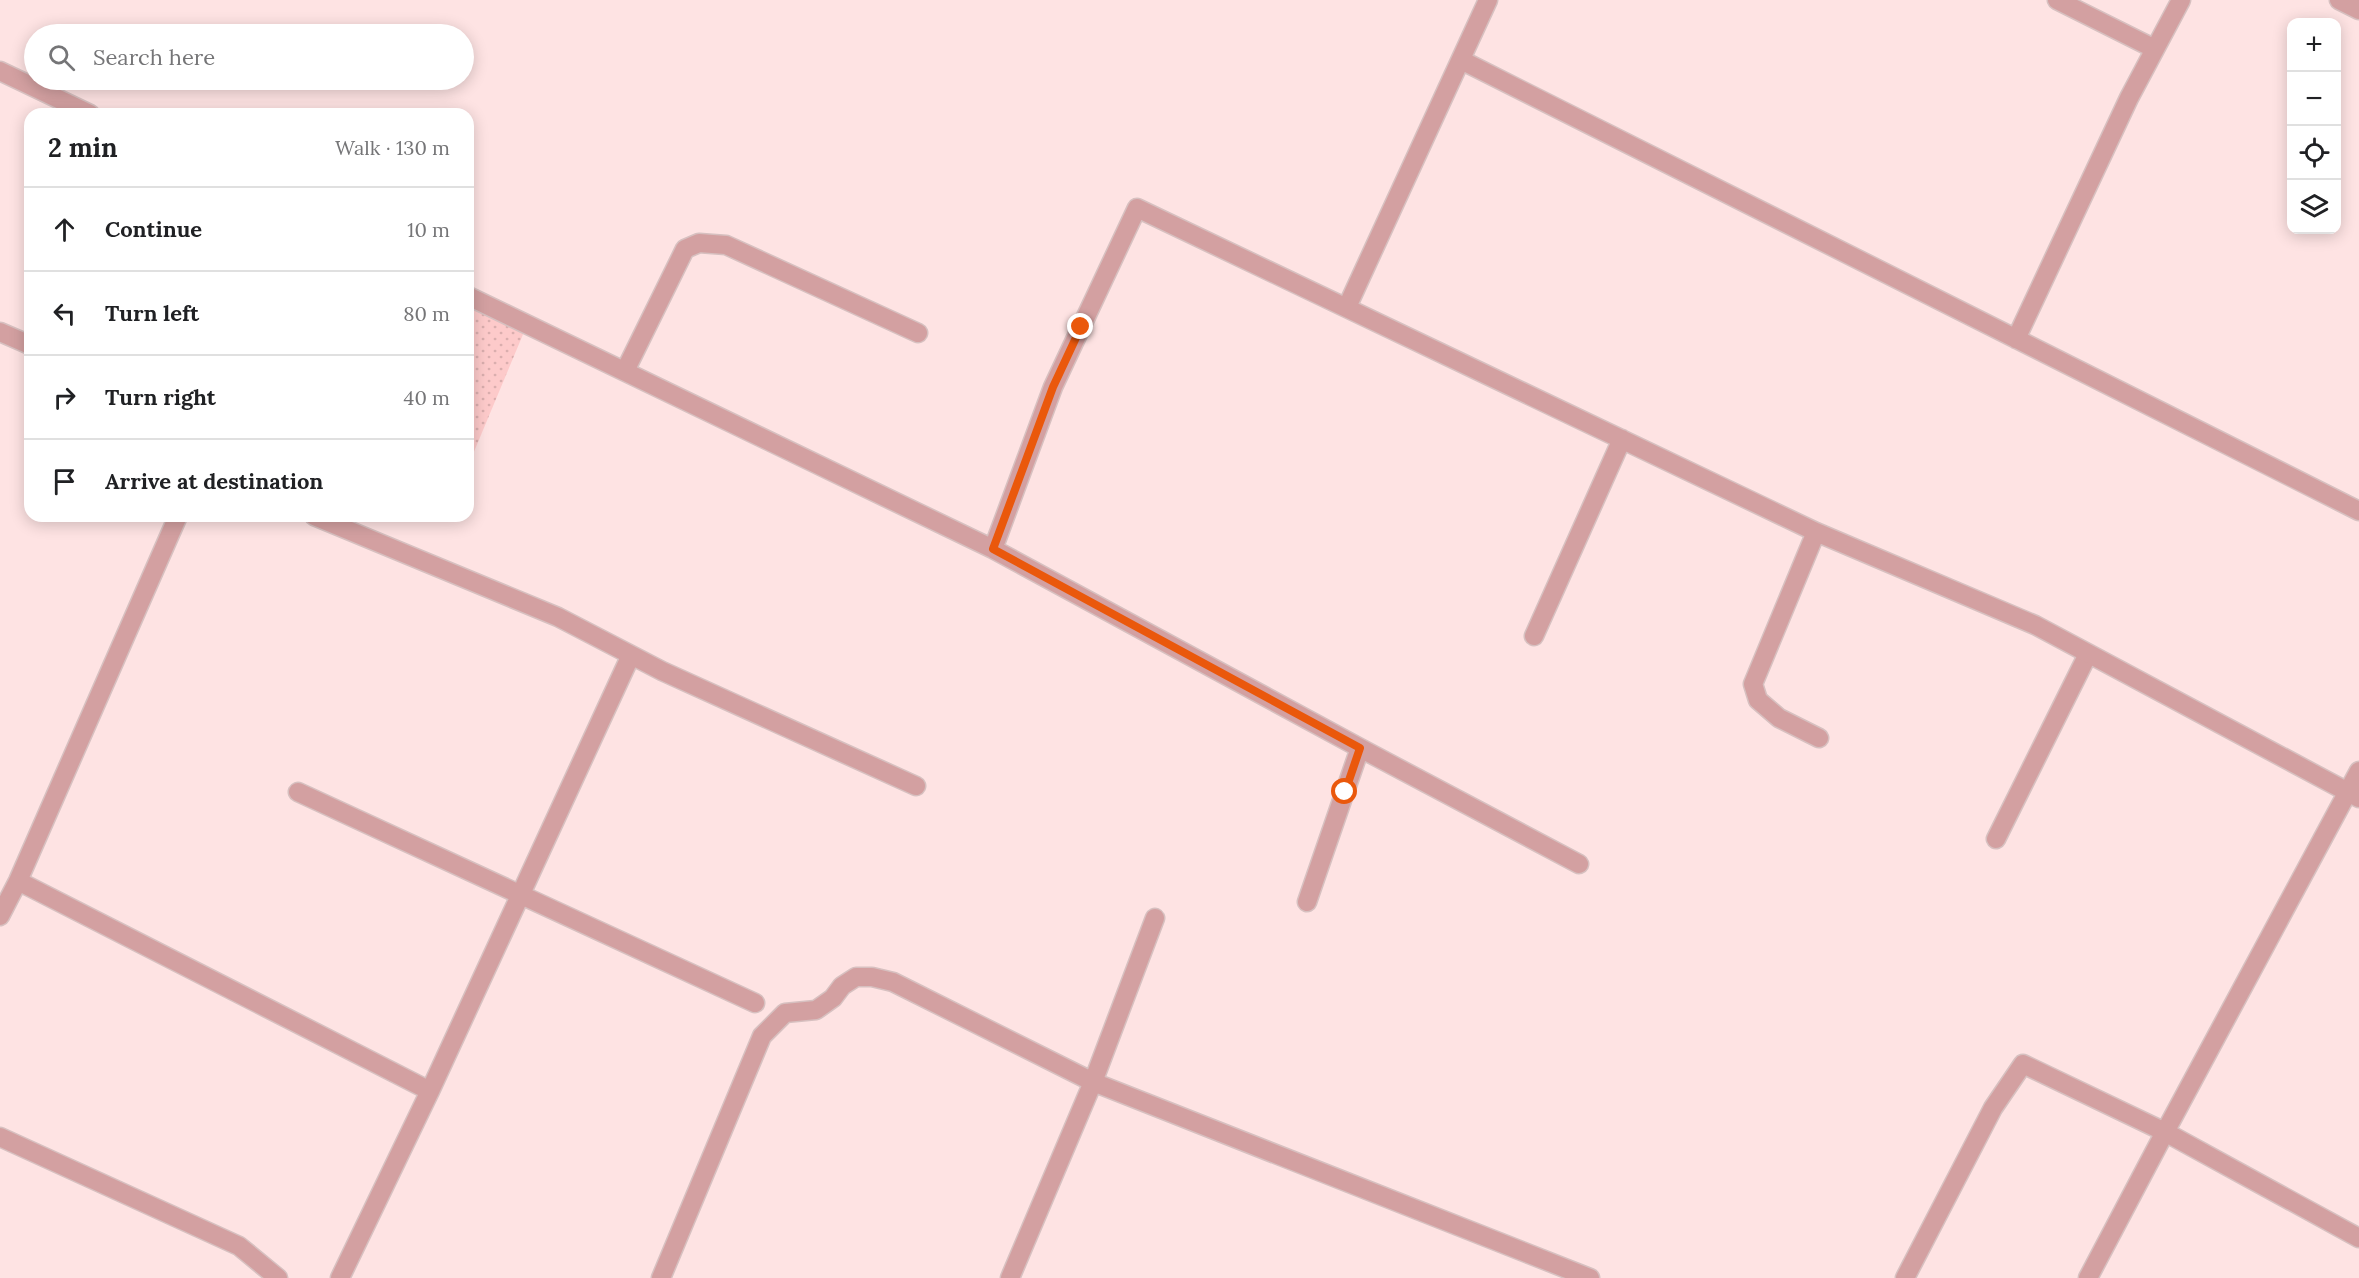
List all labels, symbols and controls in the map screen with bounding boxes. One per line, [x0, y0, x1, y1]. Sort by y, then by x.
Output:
map controls [2287, 18, 2341, 234]
button: + [2287, 18, 2341, 72]
search box [24, 24, 474, 90]
icon: search [45, 41, 78, 74]
text: Search here [93, 43, 215, 71]
button: − [2287, 72, 2341, 126]
button: locate [2287, 126, 2341, 180]
text: 2 min [48, 131, 118, 164]
text: Walk · 130 m [335, 135, 450, 160]
button: layers [2287, 180, 2341, 234]
icon: ahead [48, 213, 81, 246]
text: Continue [105, 215, 202, 243]
text: 10 m [407, 217, 450, 242]
icon: left [48, 297, 81, 330]
text: Turn left [105, 299, 199, 327]
text: 80 m [403, 301, 450, 326]
route end [1067, 313, 1093, 339]
icon: right [48, 381, 81, 414]
text: Turn right [105, 383, 216, 411]
text: 40 m [404, 385, 450, 410]
icon: arrive [48, 465, 81, 498]
text: Arrive at destination [105, 467, 323, 495]
route start [1331, 778, 1357, 804]

